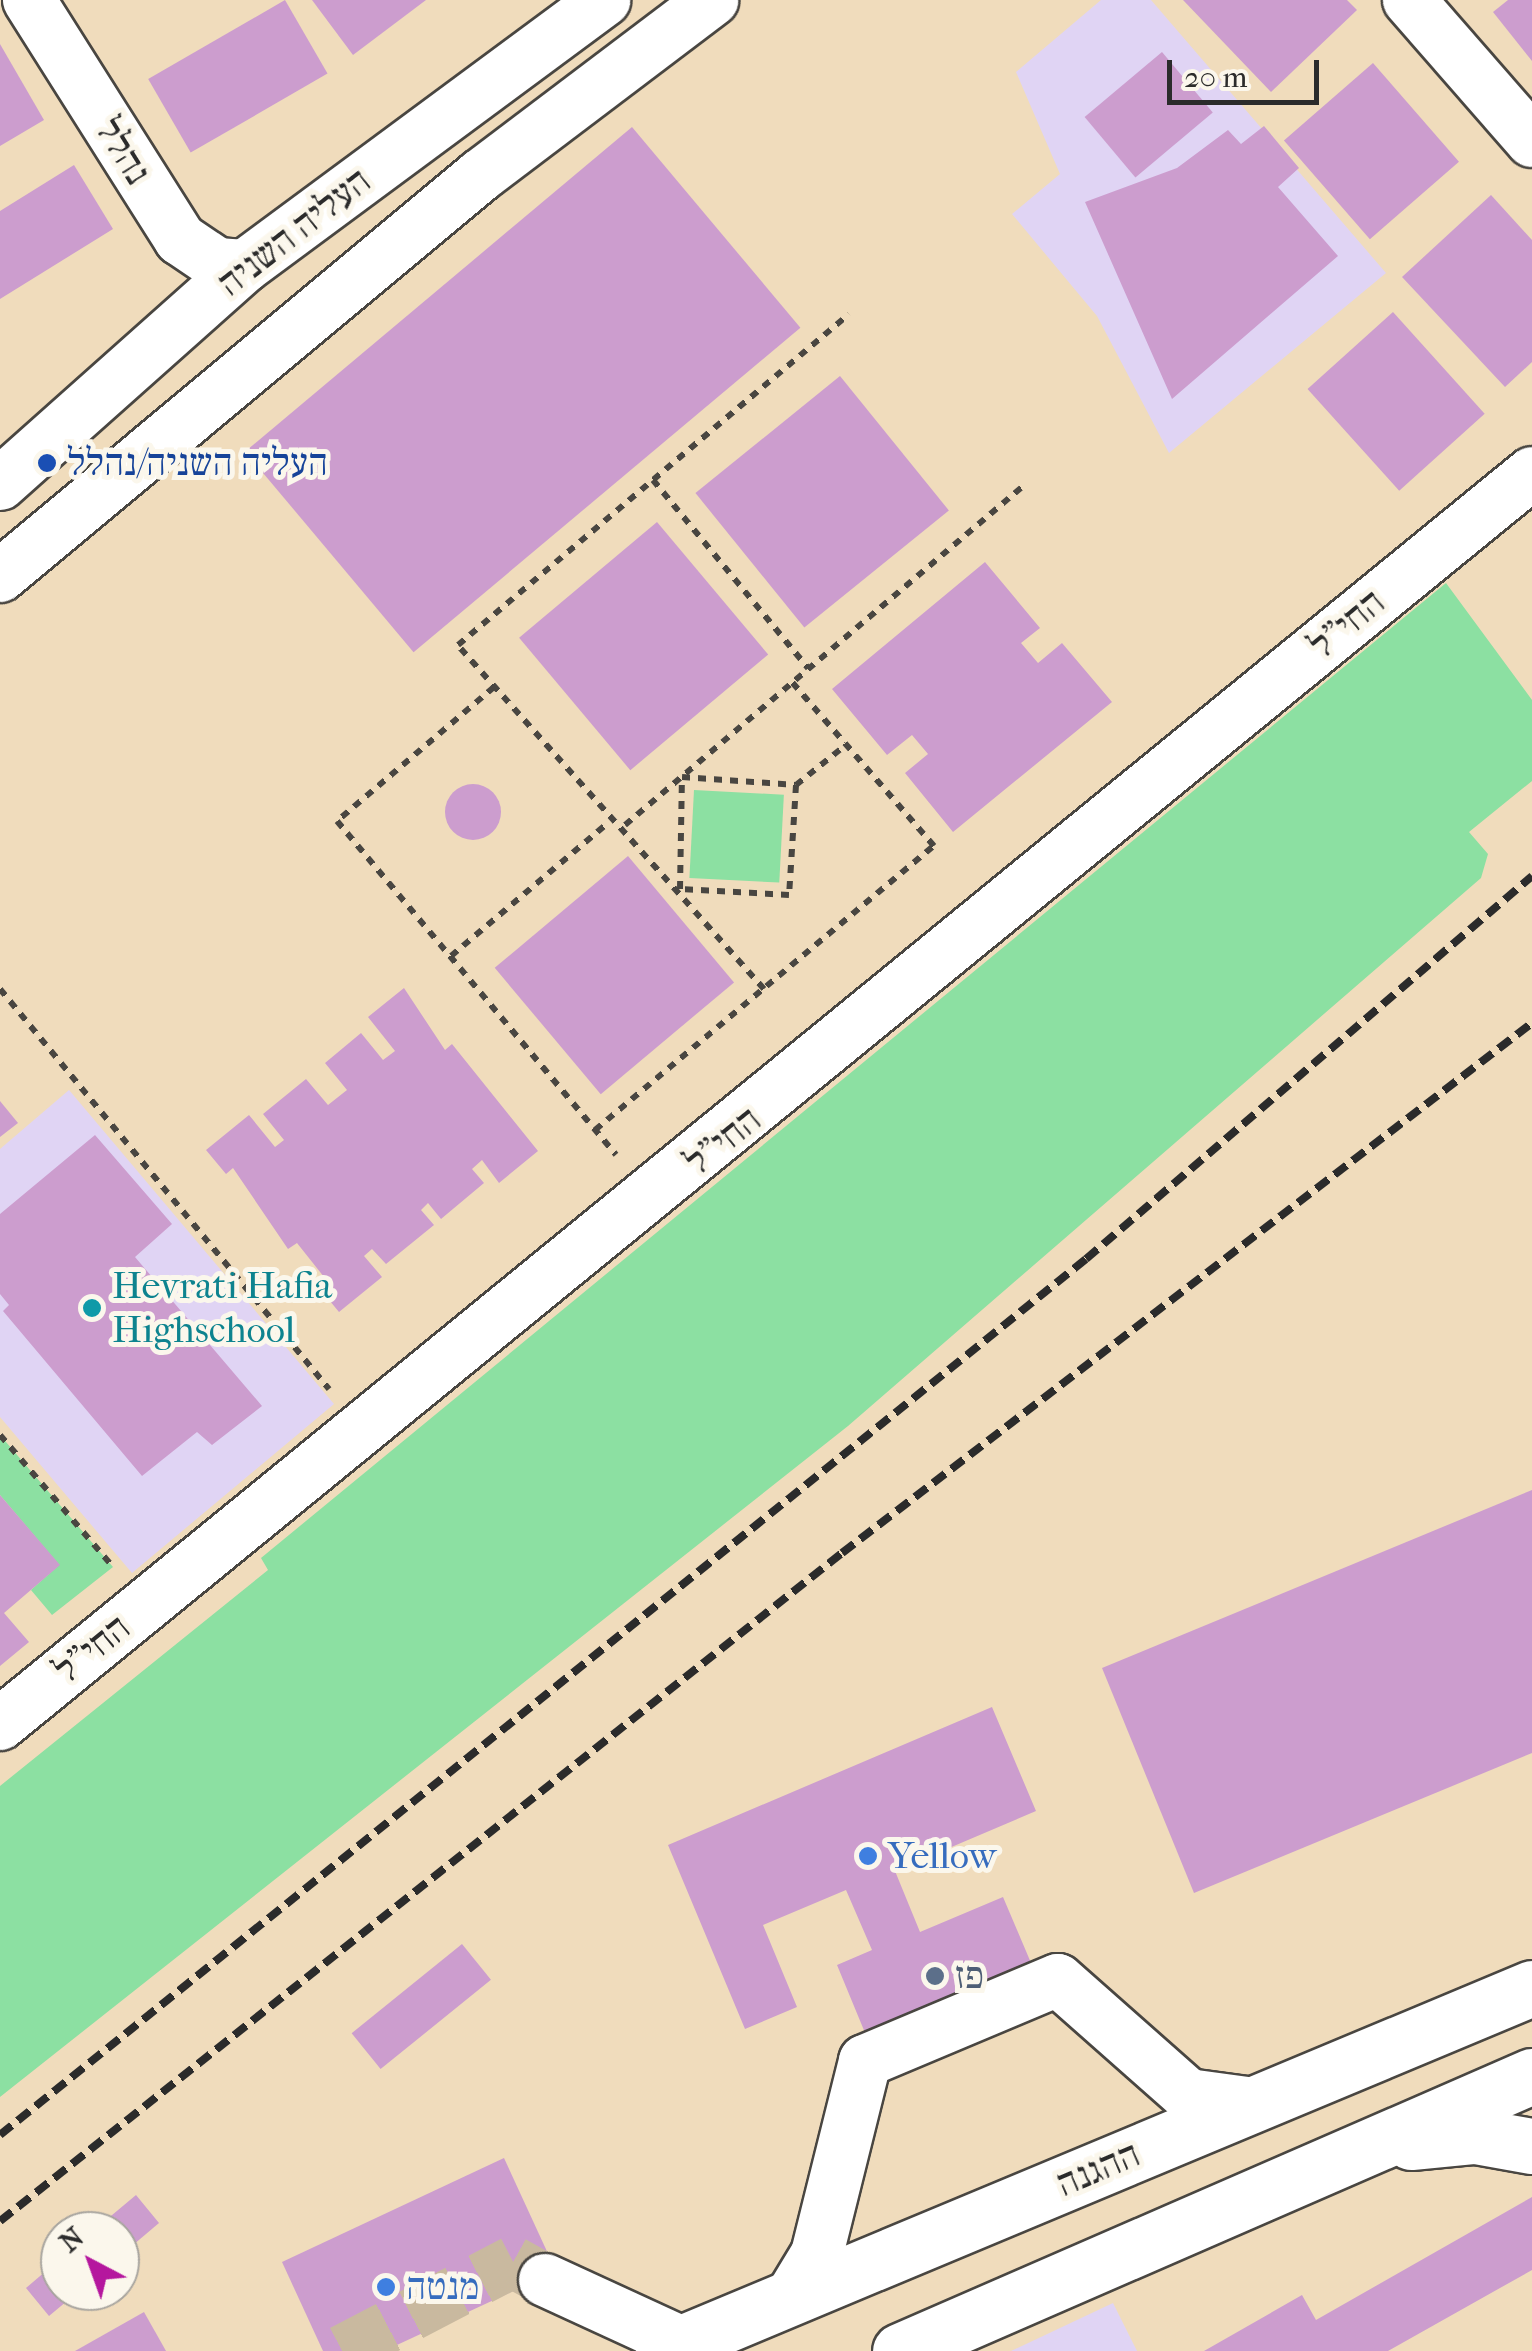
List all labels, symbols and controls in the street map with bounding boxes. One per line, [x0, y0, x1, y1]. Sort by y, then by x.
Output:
scale bar [1172, 40, 1324, 102]
text: 20 m [1184, 60, 1247, 95]
street label: נהלל [85, 109, 161, 193]
street label: העליה השניה [208, 158, 380, 306]
place label: העליה השניה/נהלל [67, 440, 328, 486]
marker: העליה השניה/נהלל [36, 452, 58, 474]
street label: החי"ל [1300, 579, 1394, 669]
street label: החי"ל [676, 1097, 770, 1185]
place label: Hevrati Hafia Highschool [112, 1263, 332, 1352]
marker: Hevrati Hafia Highschool [81, 1297, 103, 1319]
street label: החי"ל [45, 1605, 139, 1693]
place label: Yellow [888, 1833, 997, 1879]
marker: Yellow [857, 1845, 879, 1867]
place label: פז [955, 1953, 984, 1999]
marker: פז [924, 1965, 946, 1987]
street label: ההגנה [1049, 2131, 1147, 2207]
north arrow [40, 2211, 140, 2311]
text: N [52, 2220, 90, 2259]
place label: מנטה [406, 2264, 479, 2310]
marker: מנטה [375, 2276, 397, 2298]

